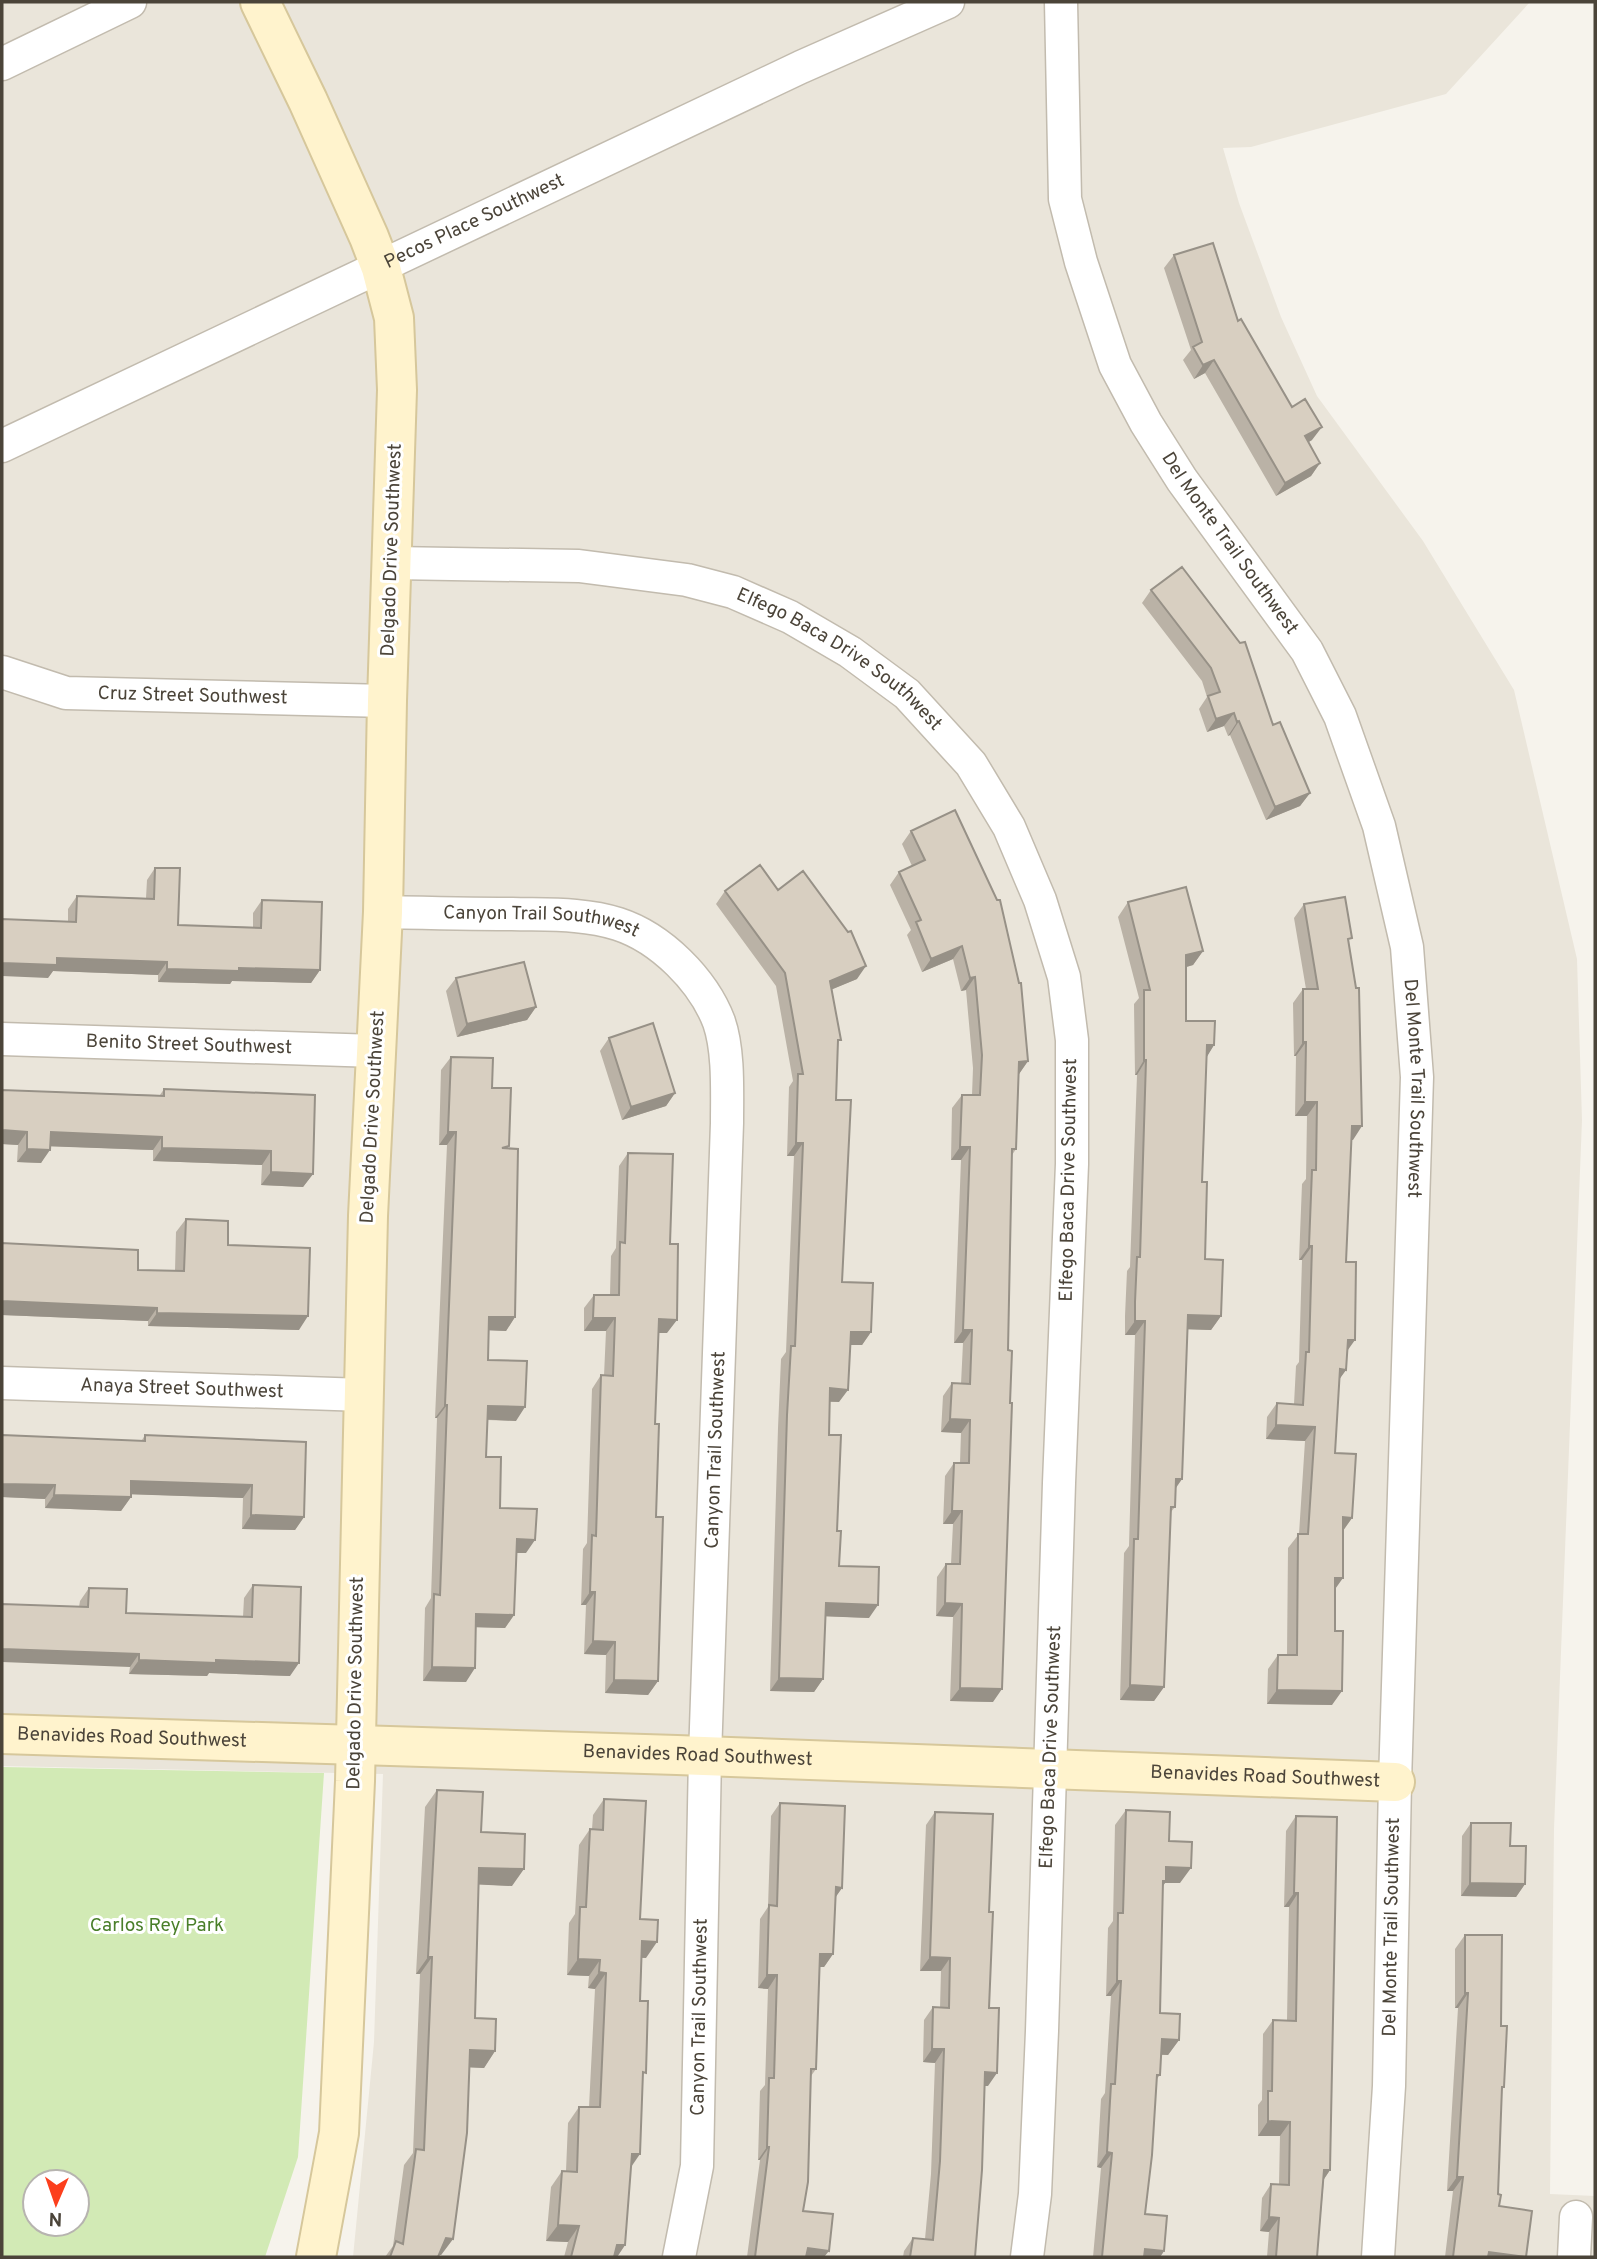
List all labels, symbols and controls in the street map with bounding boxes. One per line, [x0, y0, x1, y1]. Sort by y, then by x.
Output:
street label: Pecos Place Southwest [381, 169, 569, 275]
street label: Delgado Drive Southwest [376, 443, 408, 657]
street label: Del Monte Trail Southwest [1156, 448, 1303, 640]
street label: Elfego Baca Drive Southwest [732, 583, 947, 736]
street label: Cruz Street Southwest [97, 682, 288, 711]
street label: Canyon Trail Southwest [443, 901, 644, 943]
street label: Del Monte Trail Southwest [1397, 978, 1429, 1198]
street label: Delgado Drive Southwest [355, 1010, 391, 1224]
street label: Benito Street Southwest [85, 1030, 293, 1060]
street label: Elfego Baca Drive Southwest [1055, 1058, 1083, 1302]
street label: Canyon Trail Southwest [701, 1351, 731, 1549]
street label: Anaya Street Southwest [80, 1374, 284, 1404]
street label: Delgado Drive Southwest [342, 1576, 370, 1790]
street label: Elfego Baca Drive Southwest [1035, 1625, 1067, 1869]
street label: Benavides Road Southwest [17, 1722, 247, 1754]
street label: Benavides Road Southwest [582, 1740, 813, 1772]
street label: Benavides Road Southwest [1150, 1761, 1381, 1793]
street label: Del Monte Trail Southwest [1378, 1817, 1406, 2037]
park label: Carlos Rey Park [90, 1914, 224, 1938]
street label: Canyon Trail Southwest [686, 1918, 714, 2116]
north arrow [21, 2168, 91, 2238]
text: N [48, 2206, 63, 2230]

